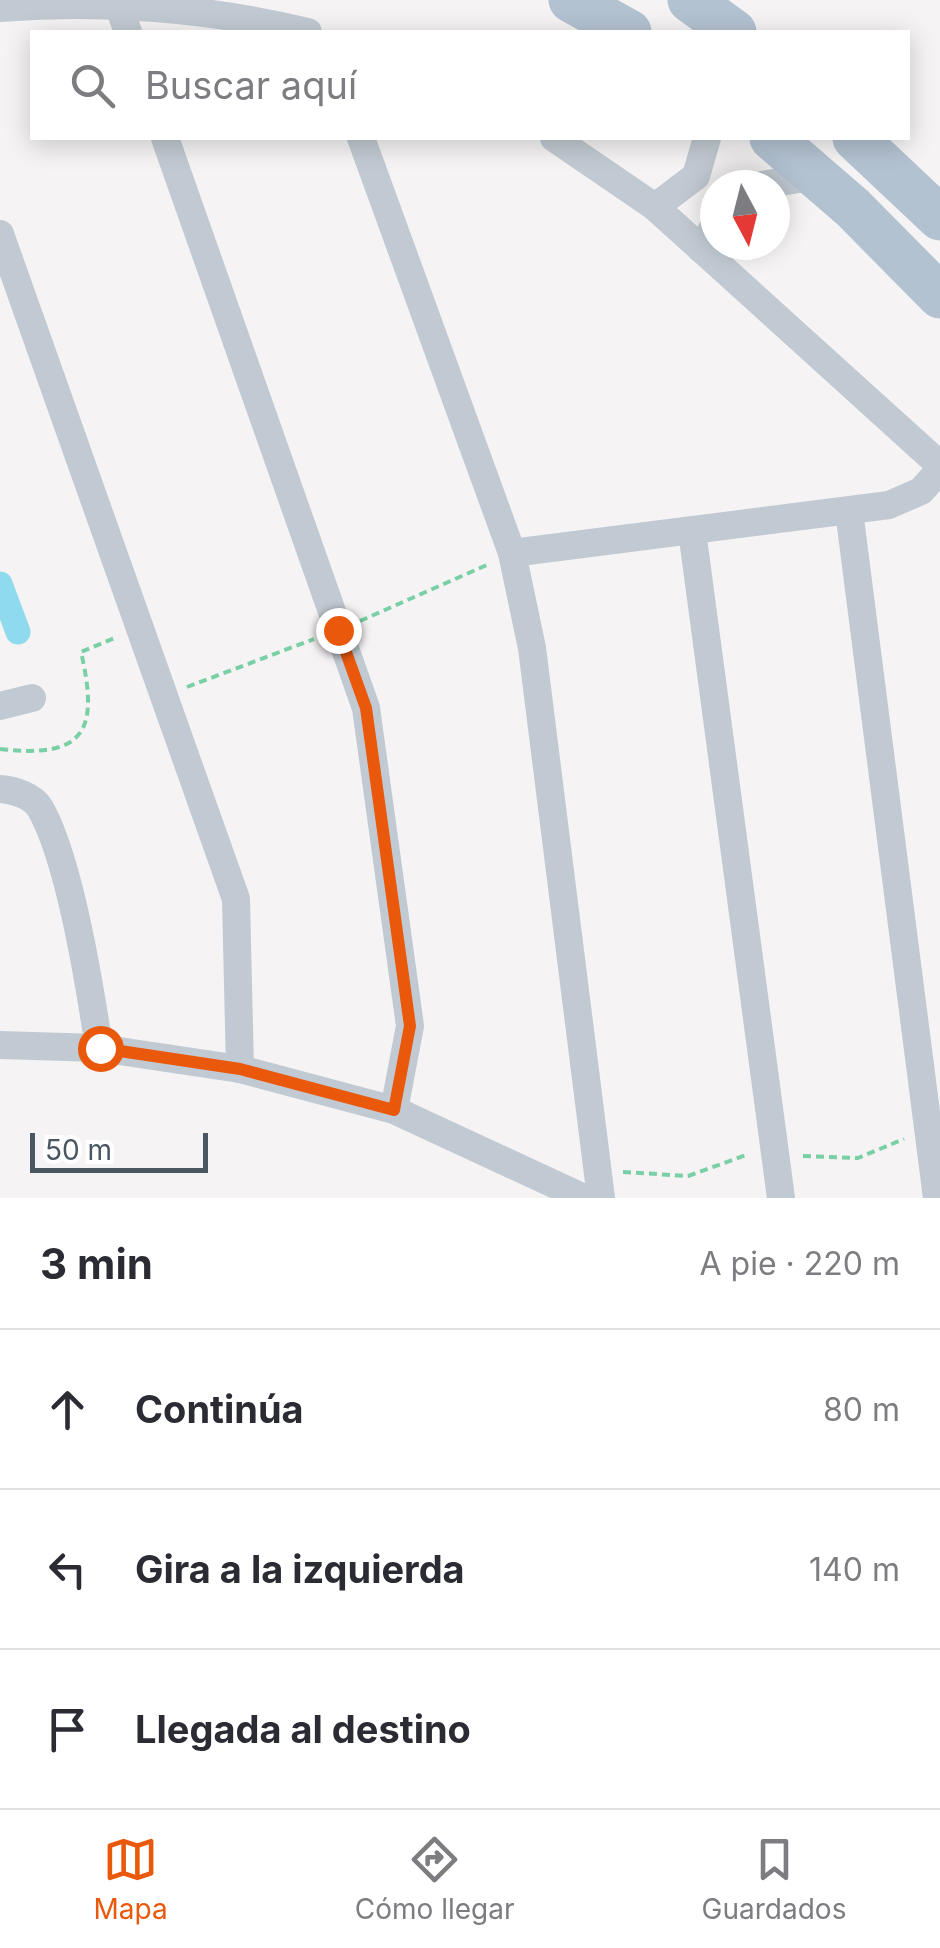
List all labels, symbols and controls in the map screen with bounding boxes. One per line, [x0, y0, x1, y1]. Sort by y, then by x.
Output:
search box [30, 30, 910, 140]
icon: search [65, 58, 120, 113]
text: Buscar aquí [145, 62, 357, 108]
north arrow [700, 170, 790, 260]
route end [316, 608, 362, 654]
route start [78, 1026, 124, 1072]
scale bar [30, 1128, 208, 1172]
text: 50 m [45, 1133, 112, 1167]
text: 3 min [40, 1238, 153, 1289]
text: A pie · 220 m [699, 1244, 900, 1283]
icon: ahead [40, 1382, 95, 1437]
text: Continúa [135, 1386, 304, 1432]
text: 80 m [823, 1390, 900, 1429]
icon: left [40, 1542, 95, 1597]
text: Gira a la izquierda [135, 1546, 465, 1592]
text: 140 m [809, 1550, 900, 1589]
icon: arrive [40, 1702, 95, 1757]
text: Llegada al destino [135, 1706, 471, 1752]
tab: Mapa [94, 1832, 168, 1926]
tab: Cómo llegar [355, 1832, 515, 1926]
tab: Guardados [702, 1832, 846, 1926]

